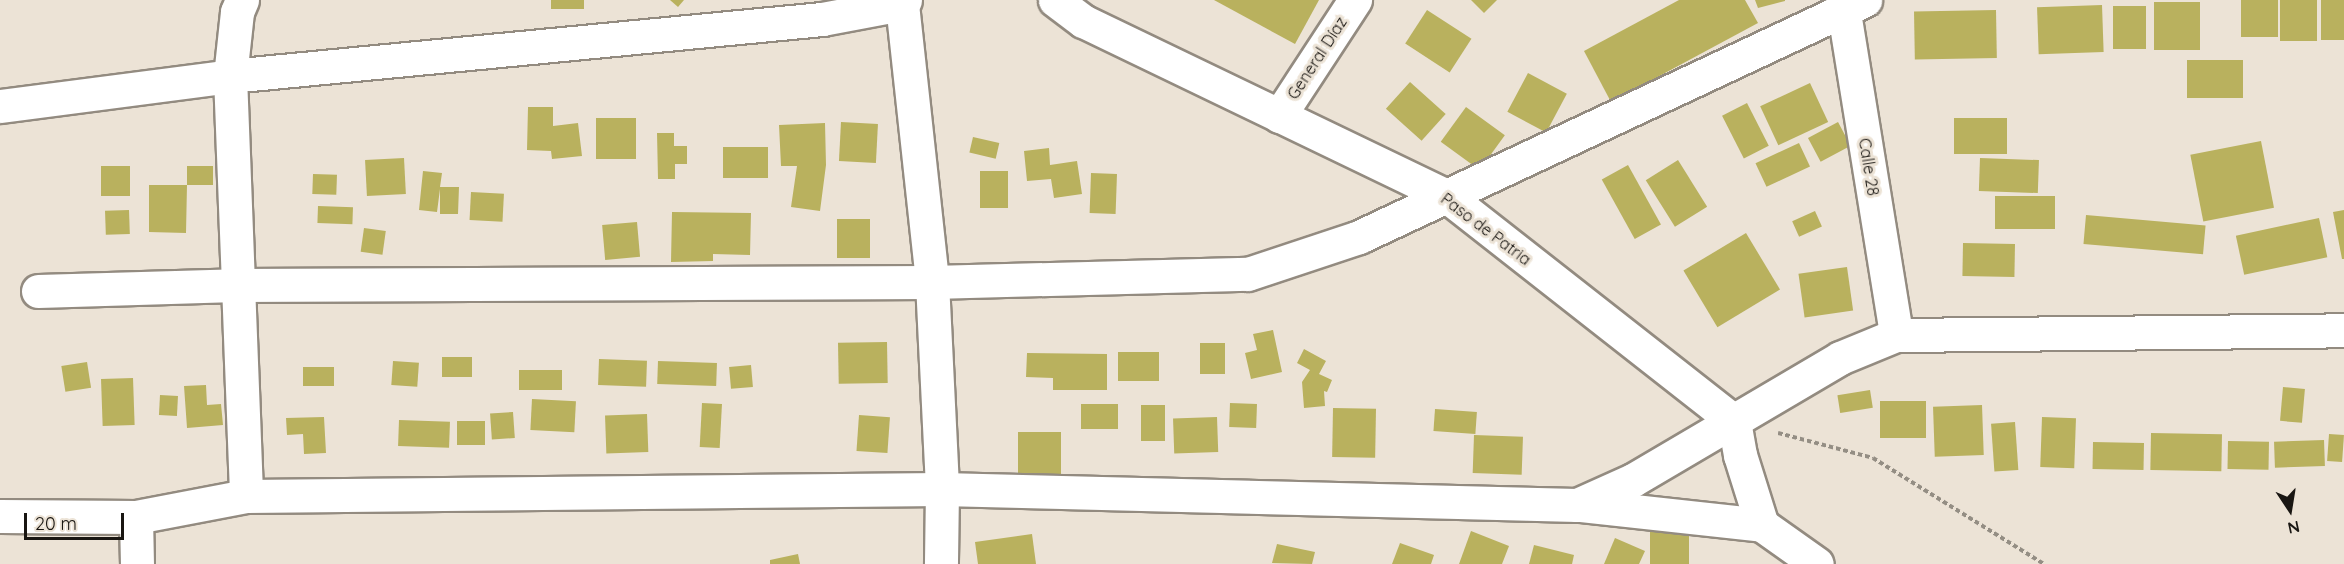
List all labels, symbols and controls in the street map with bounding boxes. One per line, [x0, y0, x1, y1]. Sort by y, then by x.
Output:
street label: General Díaz [1283, 13, 1351, 103]
street label: Calle 28 [1855, 137, 1883, 197]
street label: Paso de Patria [1437, 189, 1535, 269]
north arrow [2260, 480, 2320, 540]
scale bar [27, 501, 128, 539]
text: 20 m [35, 512, 77, 535]
text: N [2286, 517, 2302, 539]

